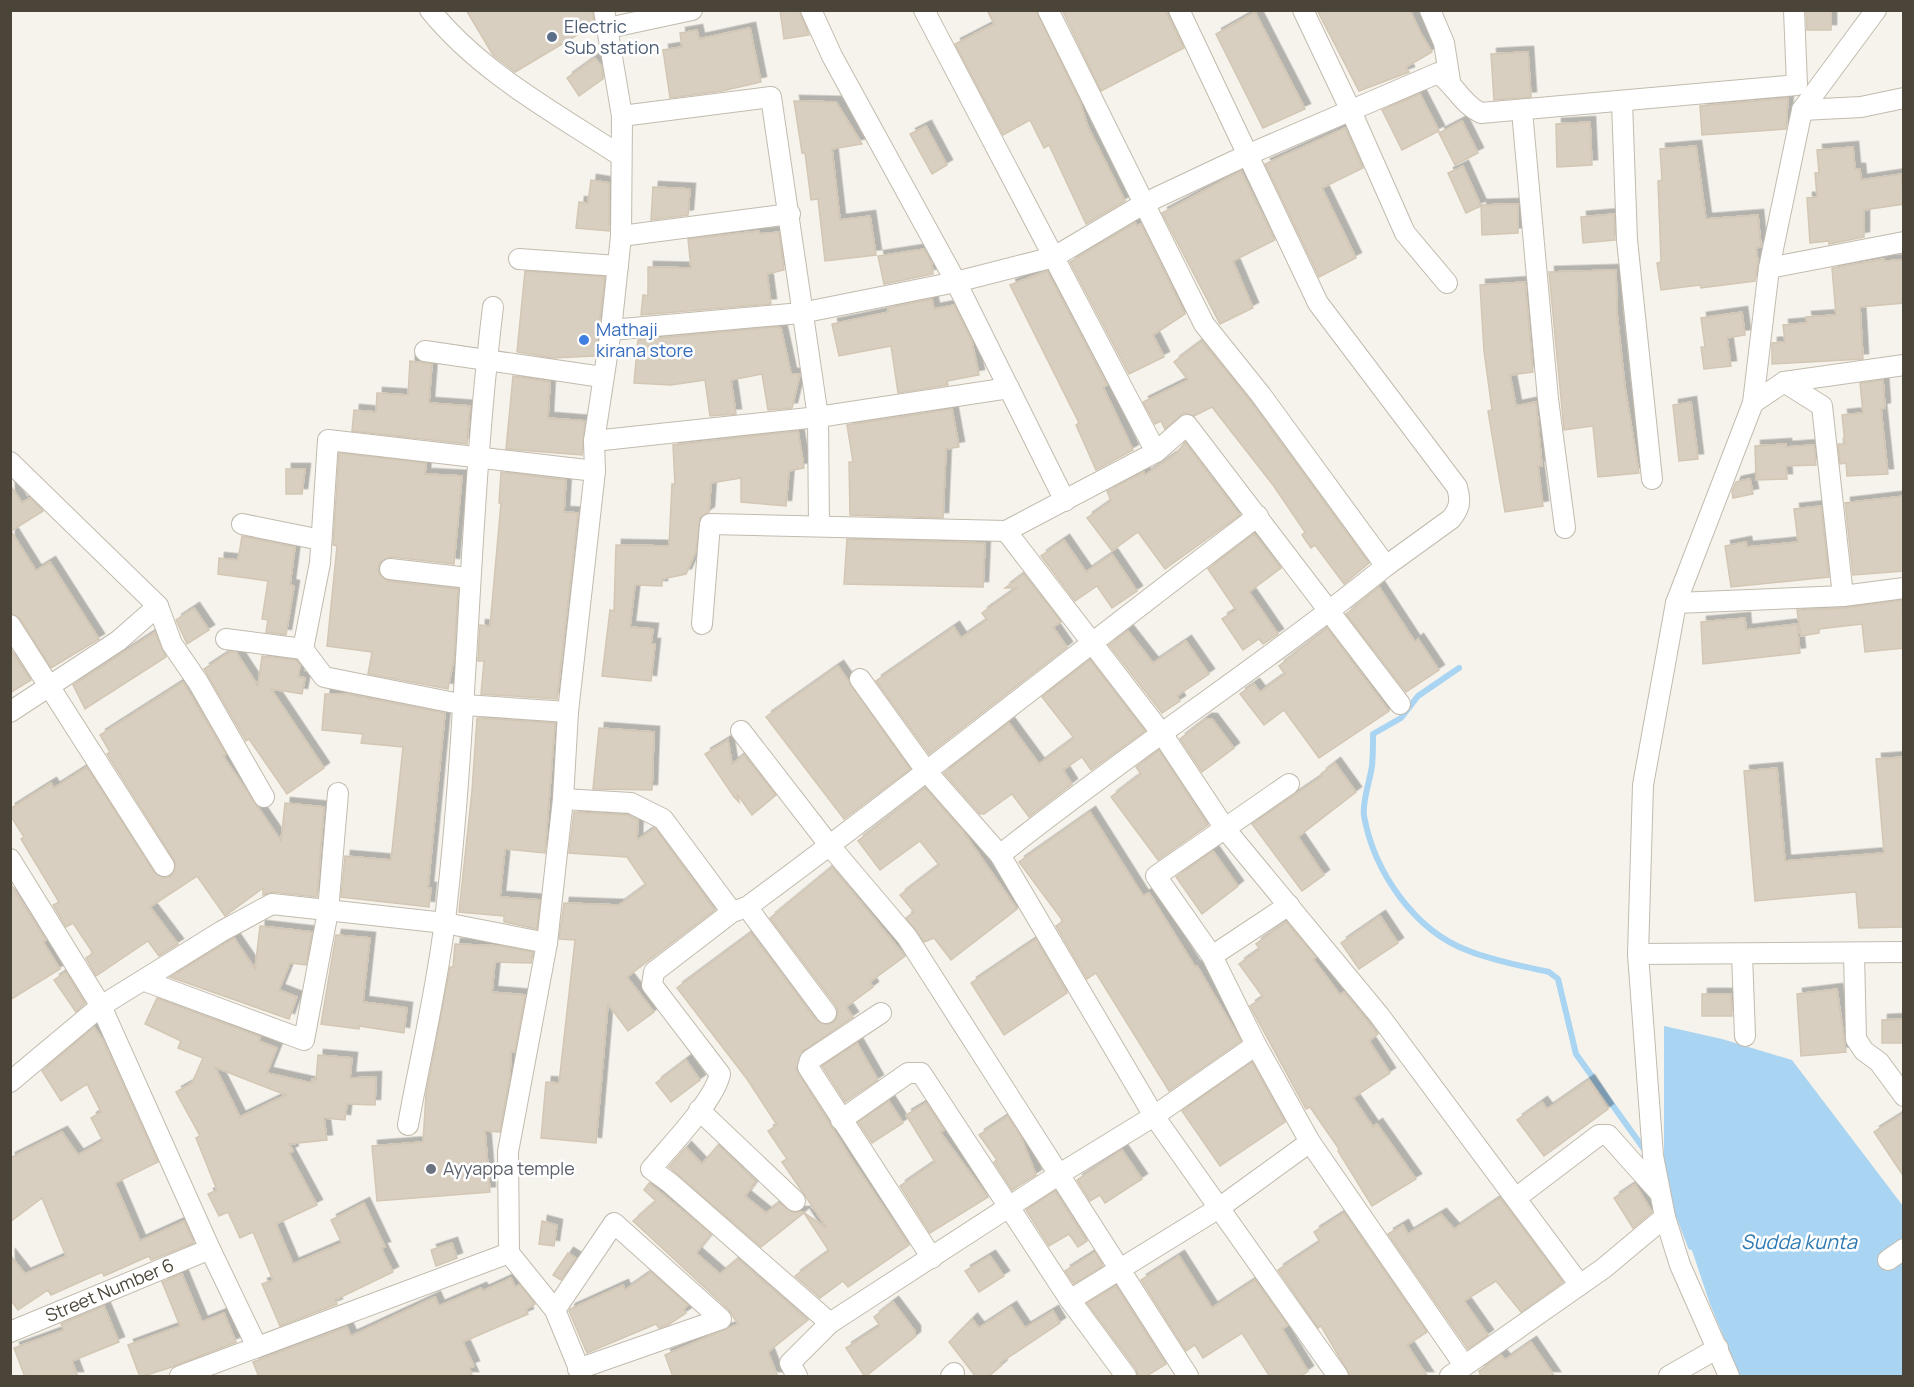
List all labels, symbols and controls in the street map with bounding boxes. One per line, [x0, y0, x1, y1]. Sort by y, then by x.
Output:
place label: Electric Sub station [564, 14, 659, 59]
marker: Electric Sub station [545, 30, 559, 44]
place label: Mathaji kirana store [596, 317, 693, 362]
marker: Mathaji kirana store [577, 333, 591, 347]
place label: Ayyappa temple [443, 1156, 575, 1180]
marker: Ayyappa temple [424, 1162, 438, 1176]
water label: Sudda kunta [1741, 1228, 1858, 1255]
street label: Street Number 6 [41, 1252, 177, 1327]

